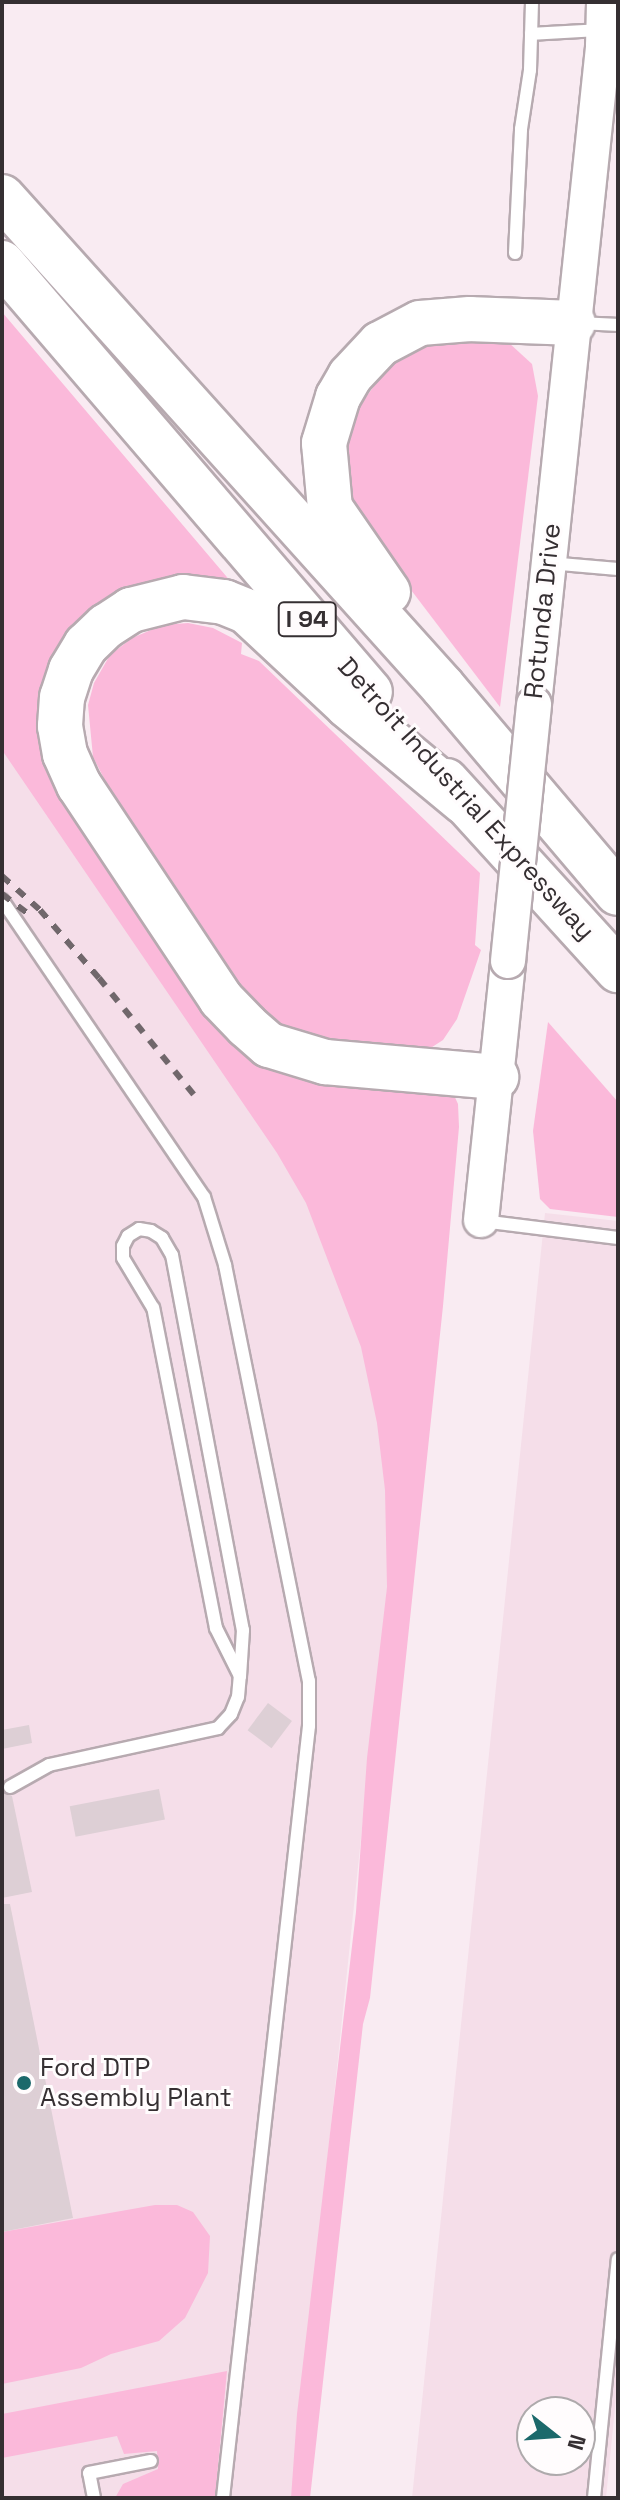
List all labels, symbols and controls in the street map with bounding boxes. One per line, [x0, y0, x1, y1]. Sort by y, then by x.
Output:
street label: Rotunda Drive [518, 522, 568, 700]
road number: I 94 [277, 599, 337, 639]
street label: Detroit Industrial Expressway [331, 652, 601, 946]
place label: Ford DTP Assembly Plant [40, 2052, 232, 2114]
marker: Ford DTP Assembly Plant [15, 2074, 33, 2092]
north arrow [516, 2396, 596, 2476]
text: N [561, 2431, 593, 2454]

